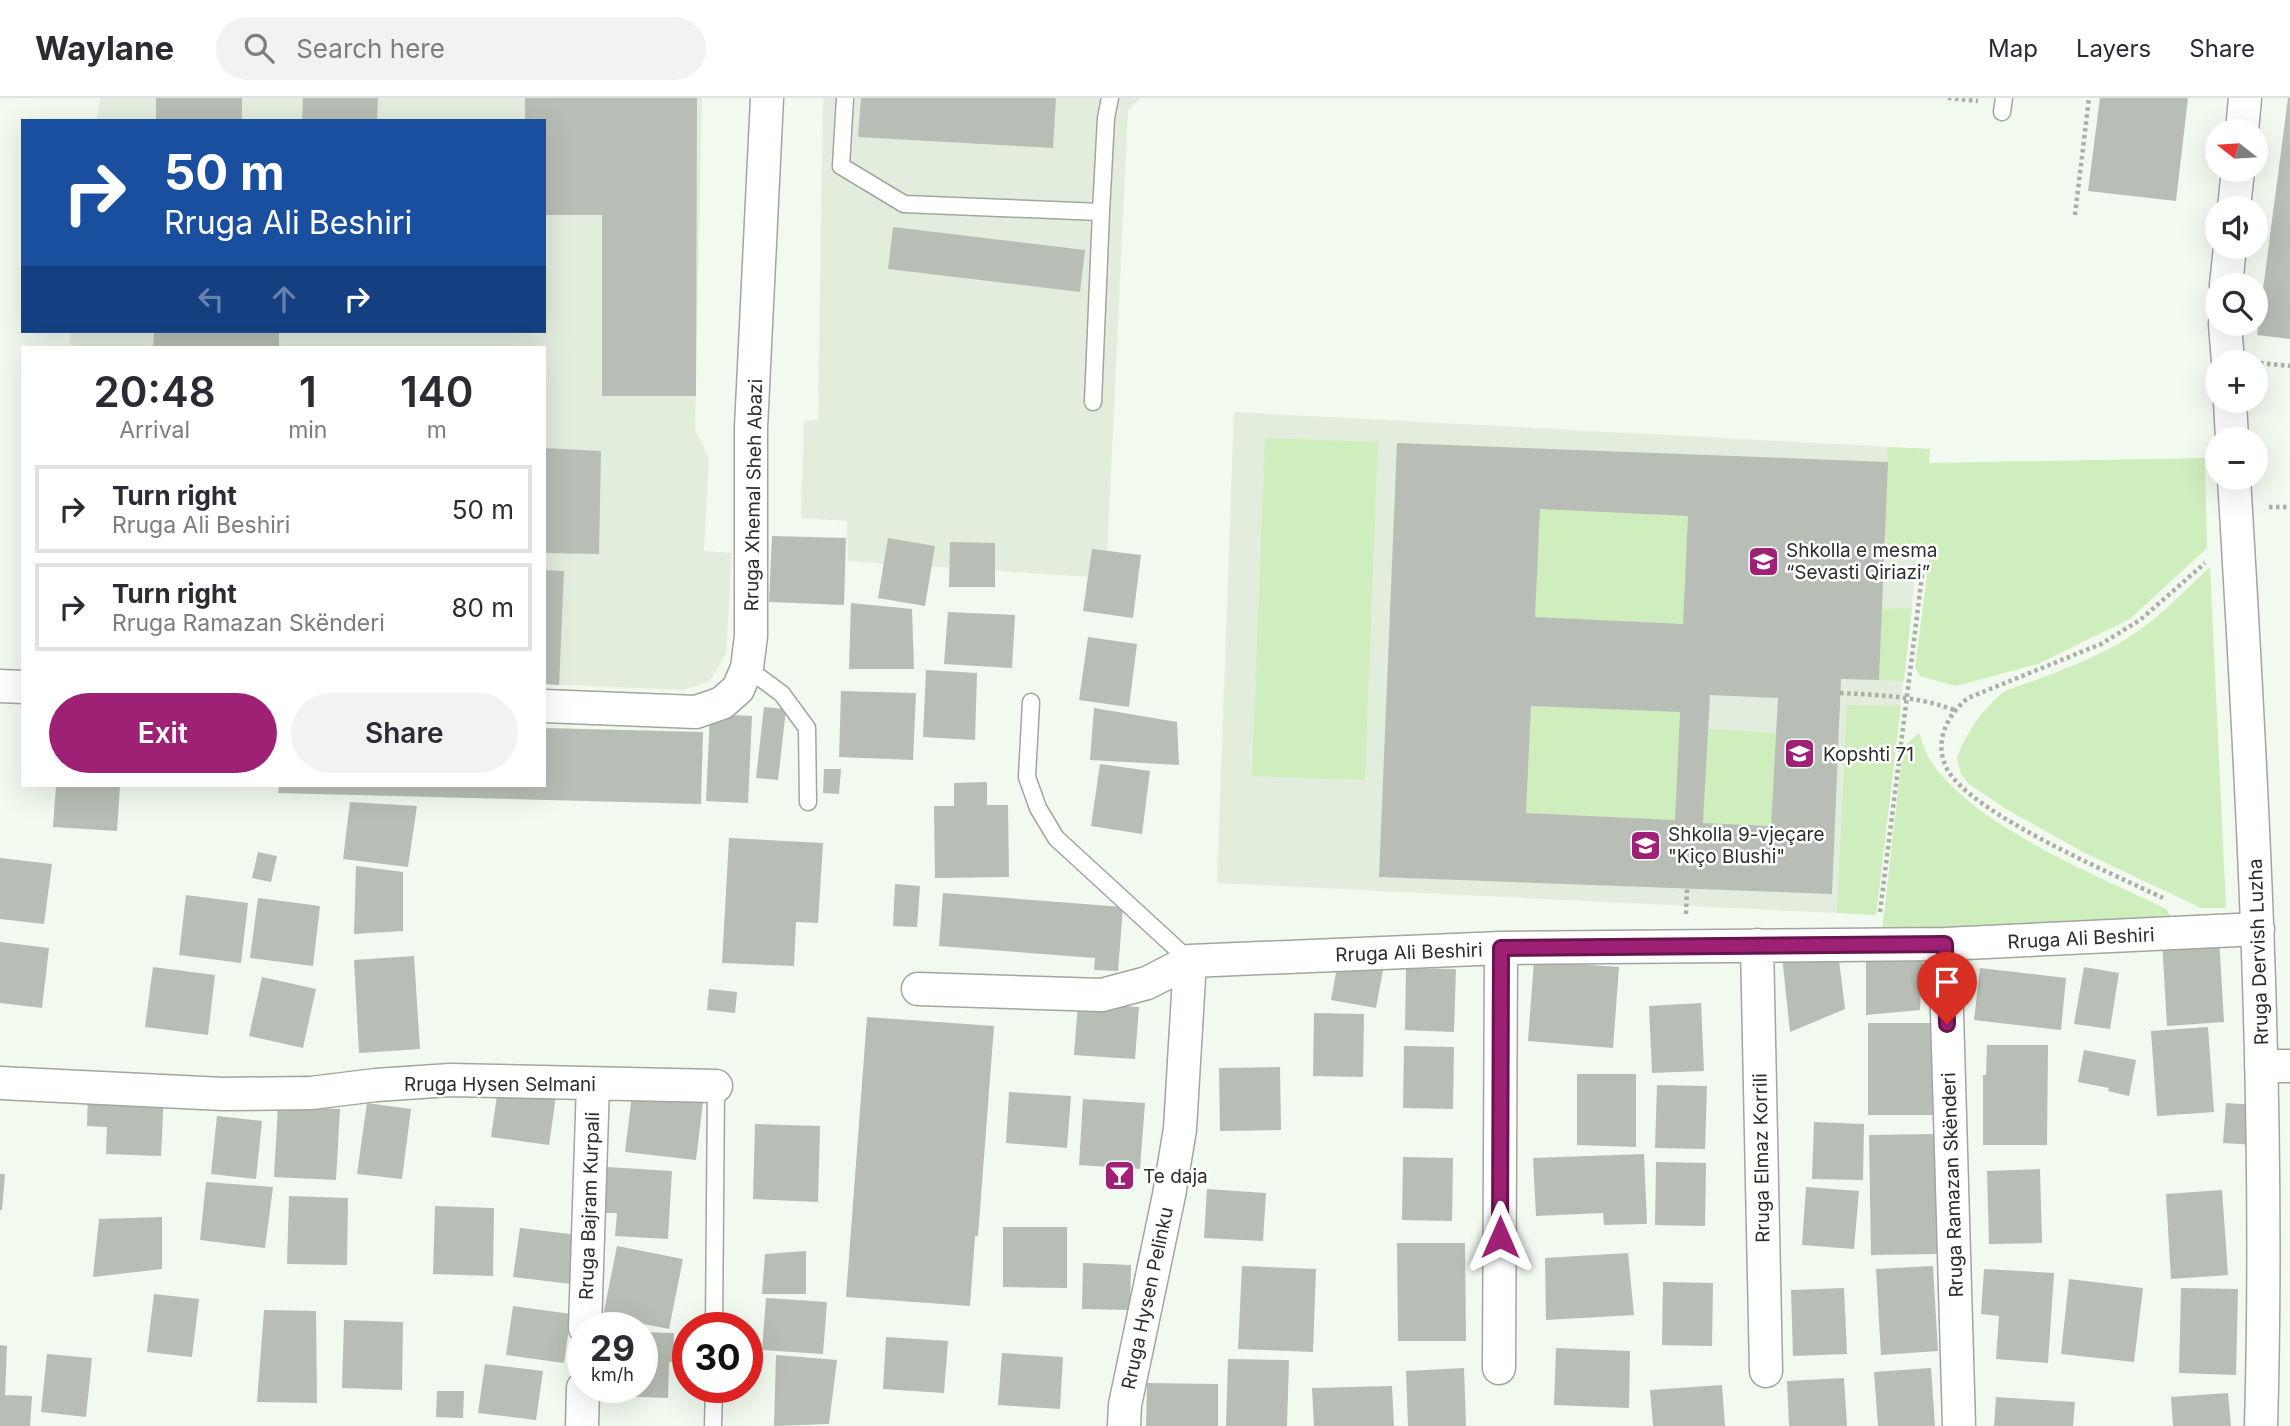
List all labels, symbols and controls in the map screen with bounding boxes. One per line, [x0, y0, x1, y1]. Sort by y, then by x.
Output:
search box [216, 17, 706, 80]
text: Waylane [35, 28, 174, 68]
icon: search [240, 29, 278, 67]
text: Search here [296, 33, 445, 64]
text: Map [1988, 34, 2038, 63]
text: Layers [2076, 34, 2151, 63]
text: Share [2189, 34, 2255, 63]
north arrow [2205, 119, 2268, 182]
map controls [2205, 119, 2268, 490]
text: 50 m [164, 143, 285, 202]
icon: right [49, 147, 140, 238]
button: sound [2205, 196, 2268, 259]
text: Rruga Ali Beshiri [164, 203, 412, 242]
button: search [2205, 273, 2268, 336]
icon: left [192, 280, 230, 318]
icon: ahead [265, 280, 303, 318]
icon: right [338, 280, 376, 318]
button: + [2205, 350, 2268, 413]
text: 20:48 [94, 366, 216, 417]
text: 1 [299, 366, 317, 417]
text: 140 [400, 366, 473, 417]
street label: Rruga Xhemal Sheh Abazi [740, 379, 767, 611]
text: Arrival [119, 416, 190, 444]
text: min [288, 416, 327, 444]
text: m [427, 416, 447, 444]
button: − [2205, 427, 2268, 490]
text: Turn right [112, 480, 237, 511]
icon: right [53, 490, 91, 528]
text: 50 m [452, 494, 514, 525]
text: Rruga Ali Beshiri [112, 511, 290, 539]
place label: Shkolla e mesma “Sevasti Qiriazi” [1786, 539, 1938, 584]
school or university icon: Shkolla e mesma “Sevasti Qiriazi” [1746, 544, 1780, 578]
text: Turn right [112, 578, 237, 609]
icon: right [53, 588, 91, 626]
text: 80 m [451, 592, 514, 623]
text: Rruga Ramazan Skënderi [112, 609, 385, 637]
button: Exit [49, 693, 277, 773]
button: Share [291, 693, 518, 773]
school or university icon: Kopshti 71 [1783, 737, 1817, 771]
place label: Kopshti 71 [1823, 743, 1914, 766]
place label: Shkolla 9-vjeçare "Kiço Blushi" [1668, 823, 1825, 868]
school or university icon: Shkolla 9-vjeçare "Kiço Blushi" [1628, 828, 1662, 862]
street label: Rruga Dervish Luzha [2244, 858, 2273, 1046]
street label: Rruga Ali Beshiri [2007, 923, 2155, 954]
street label: Rruga Ali Beshiri [1335, 938, 1483, 967]
pin [1917, 952, 1977, 1024]
icon: arrive [1928, 963, 1966, 1001]
street label: Rruga Ramazan Skënderi [1937, 1072, 1968, 1298]
street label: Rruga Hysen Selmani [404, 1073, 596, 1096]
street label: Rruga Elmaz Korrili [1749, 1073, 1774, 1243]
street label: Rruga Bajram Kurpali [575, 1112, 604, 1301]
bar icon: Te daja [1103, 1159, 1137, 1193]
place label: Te daja [1143, 1165, 1208, 1188]
position arrow [1463, 1200, 1537, 1274]
street label: Rruga Hysen Pelinku [1117, 1205, 1178, 1391]
speed limit sign: 30 [672, 1312, 763, 1403]
text: 29 [590, 1327, 635, 1369]
text: km/h [591, 1364, 634, 1385]

